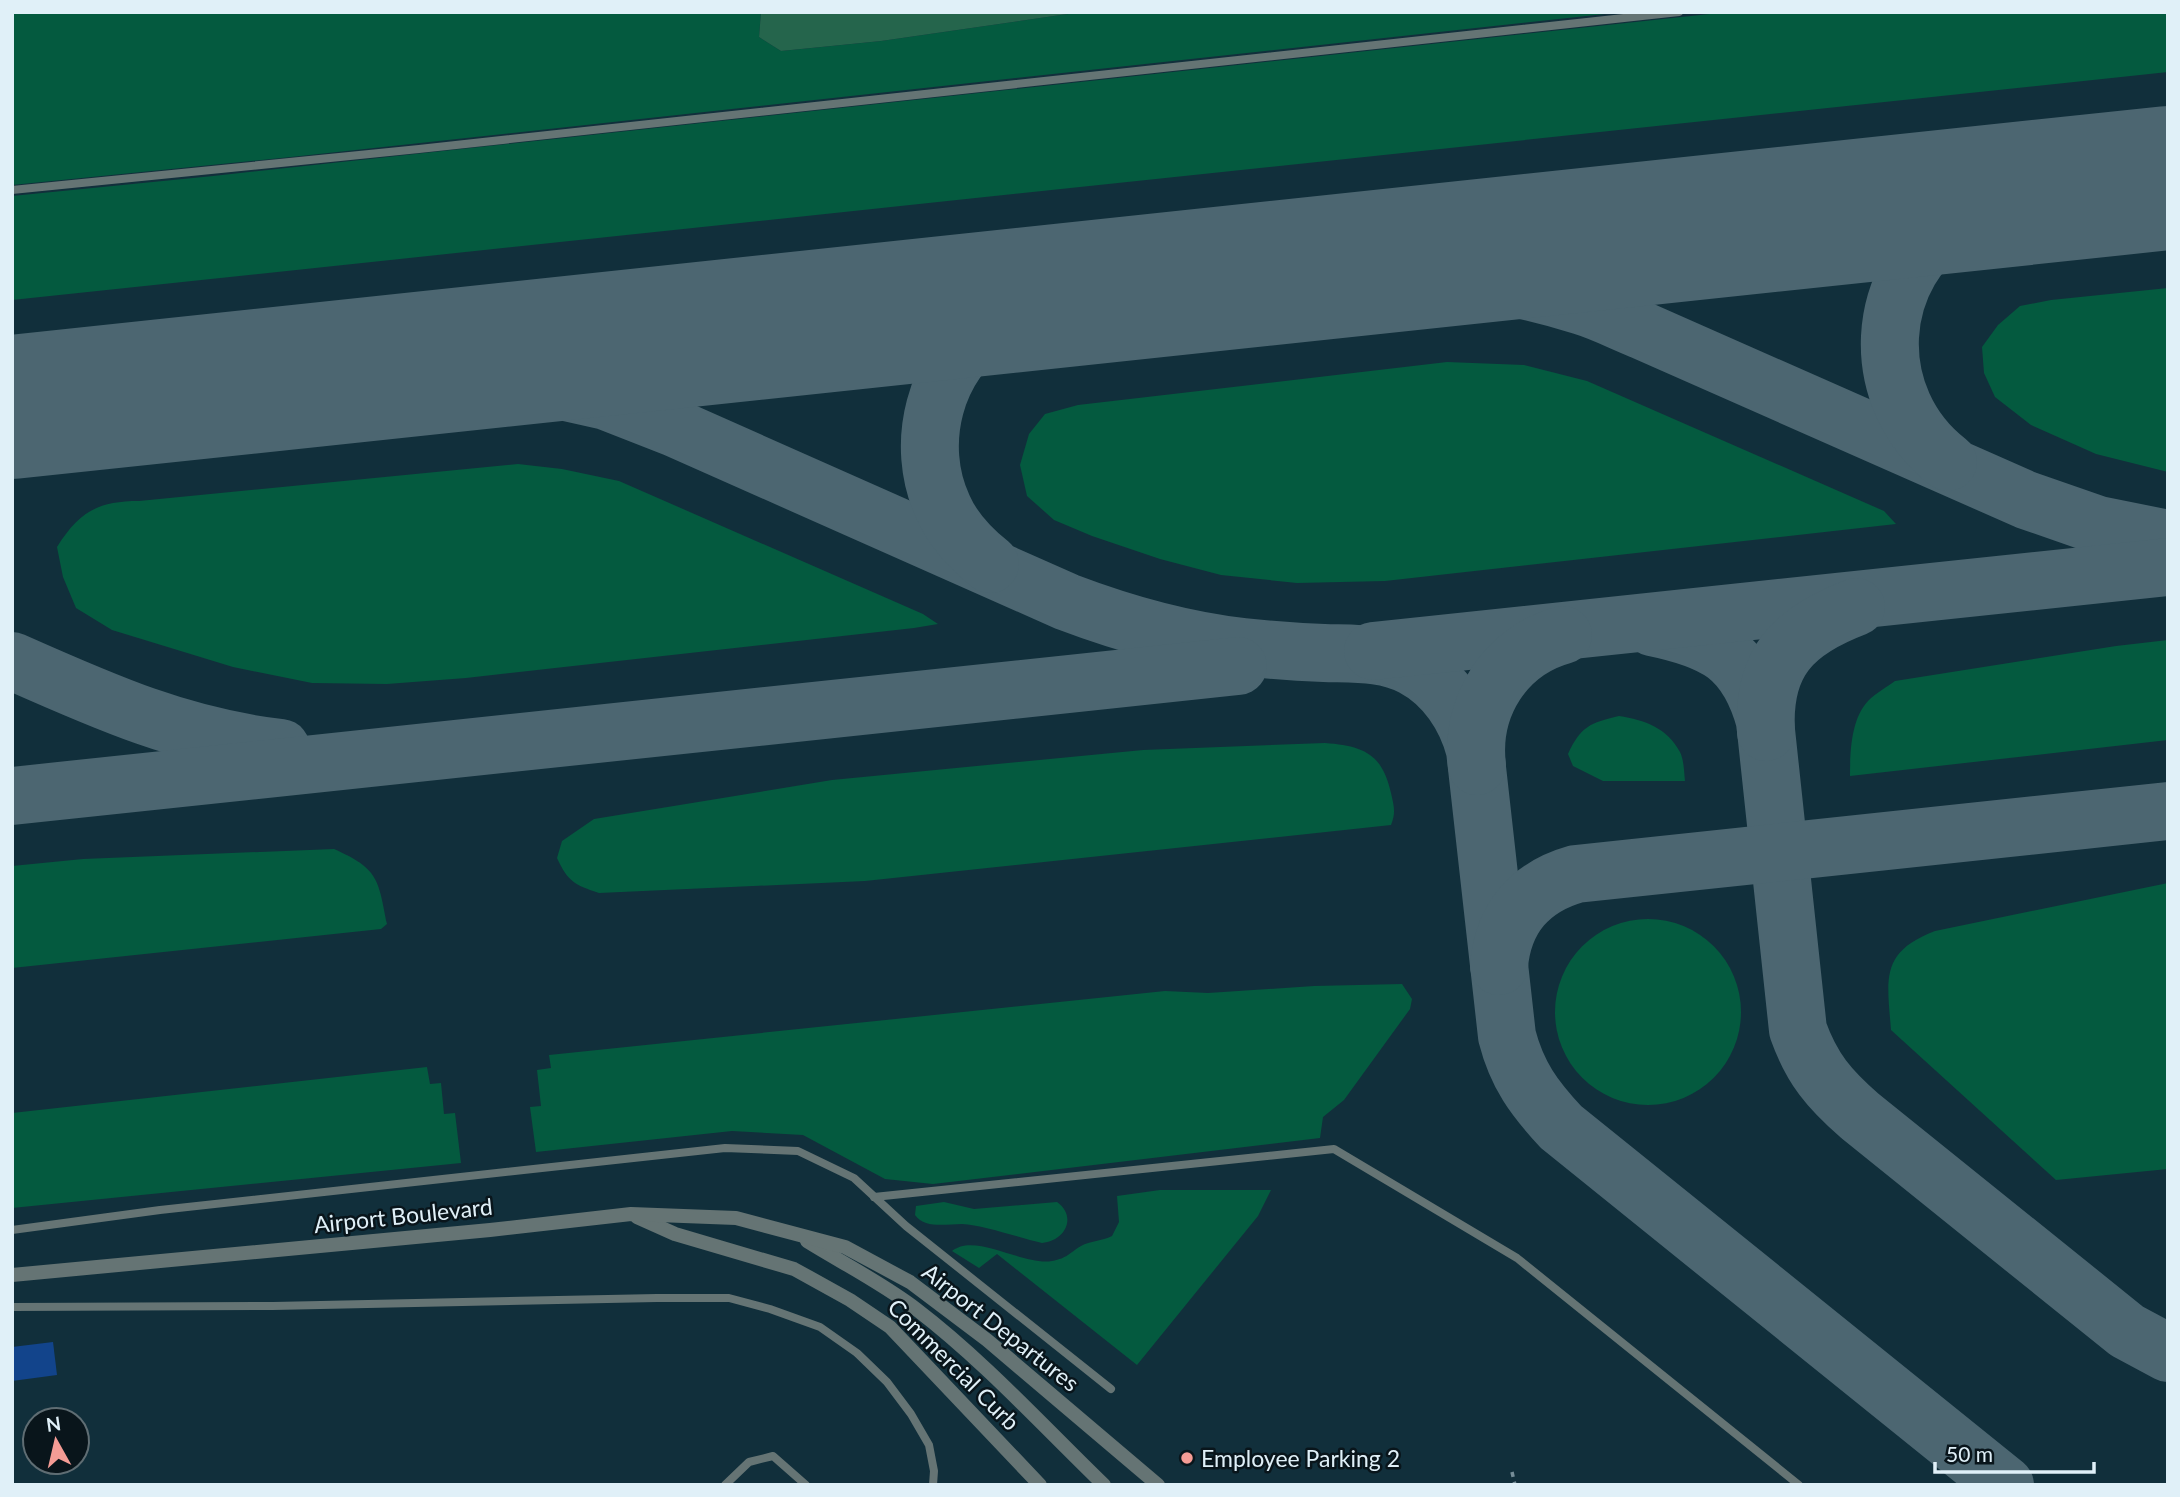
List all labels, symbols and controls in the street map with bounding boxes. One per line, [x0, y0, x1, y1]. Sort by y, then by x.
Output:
street label: Airport Boulevard [312, 1192, 494, 1238]
street label: Airport Departures [917, 1257, 1085, 1397]
street label: Commercial Curb [882, 1292, 1026, 1436]
north arrow [21, 1406, 91, 1476]
text: N [45, 1411, 62, 1436]
scale bar [1935, 1430, 2094, 1474]
text: 50 m [1946, 1441, 1993, 1466]
place label: Employee Parking 2 [1201, 1444, 1400, 1472]
marker: Employee Parking 2 [1179, 1450, 1195, 1466]

